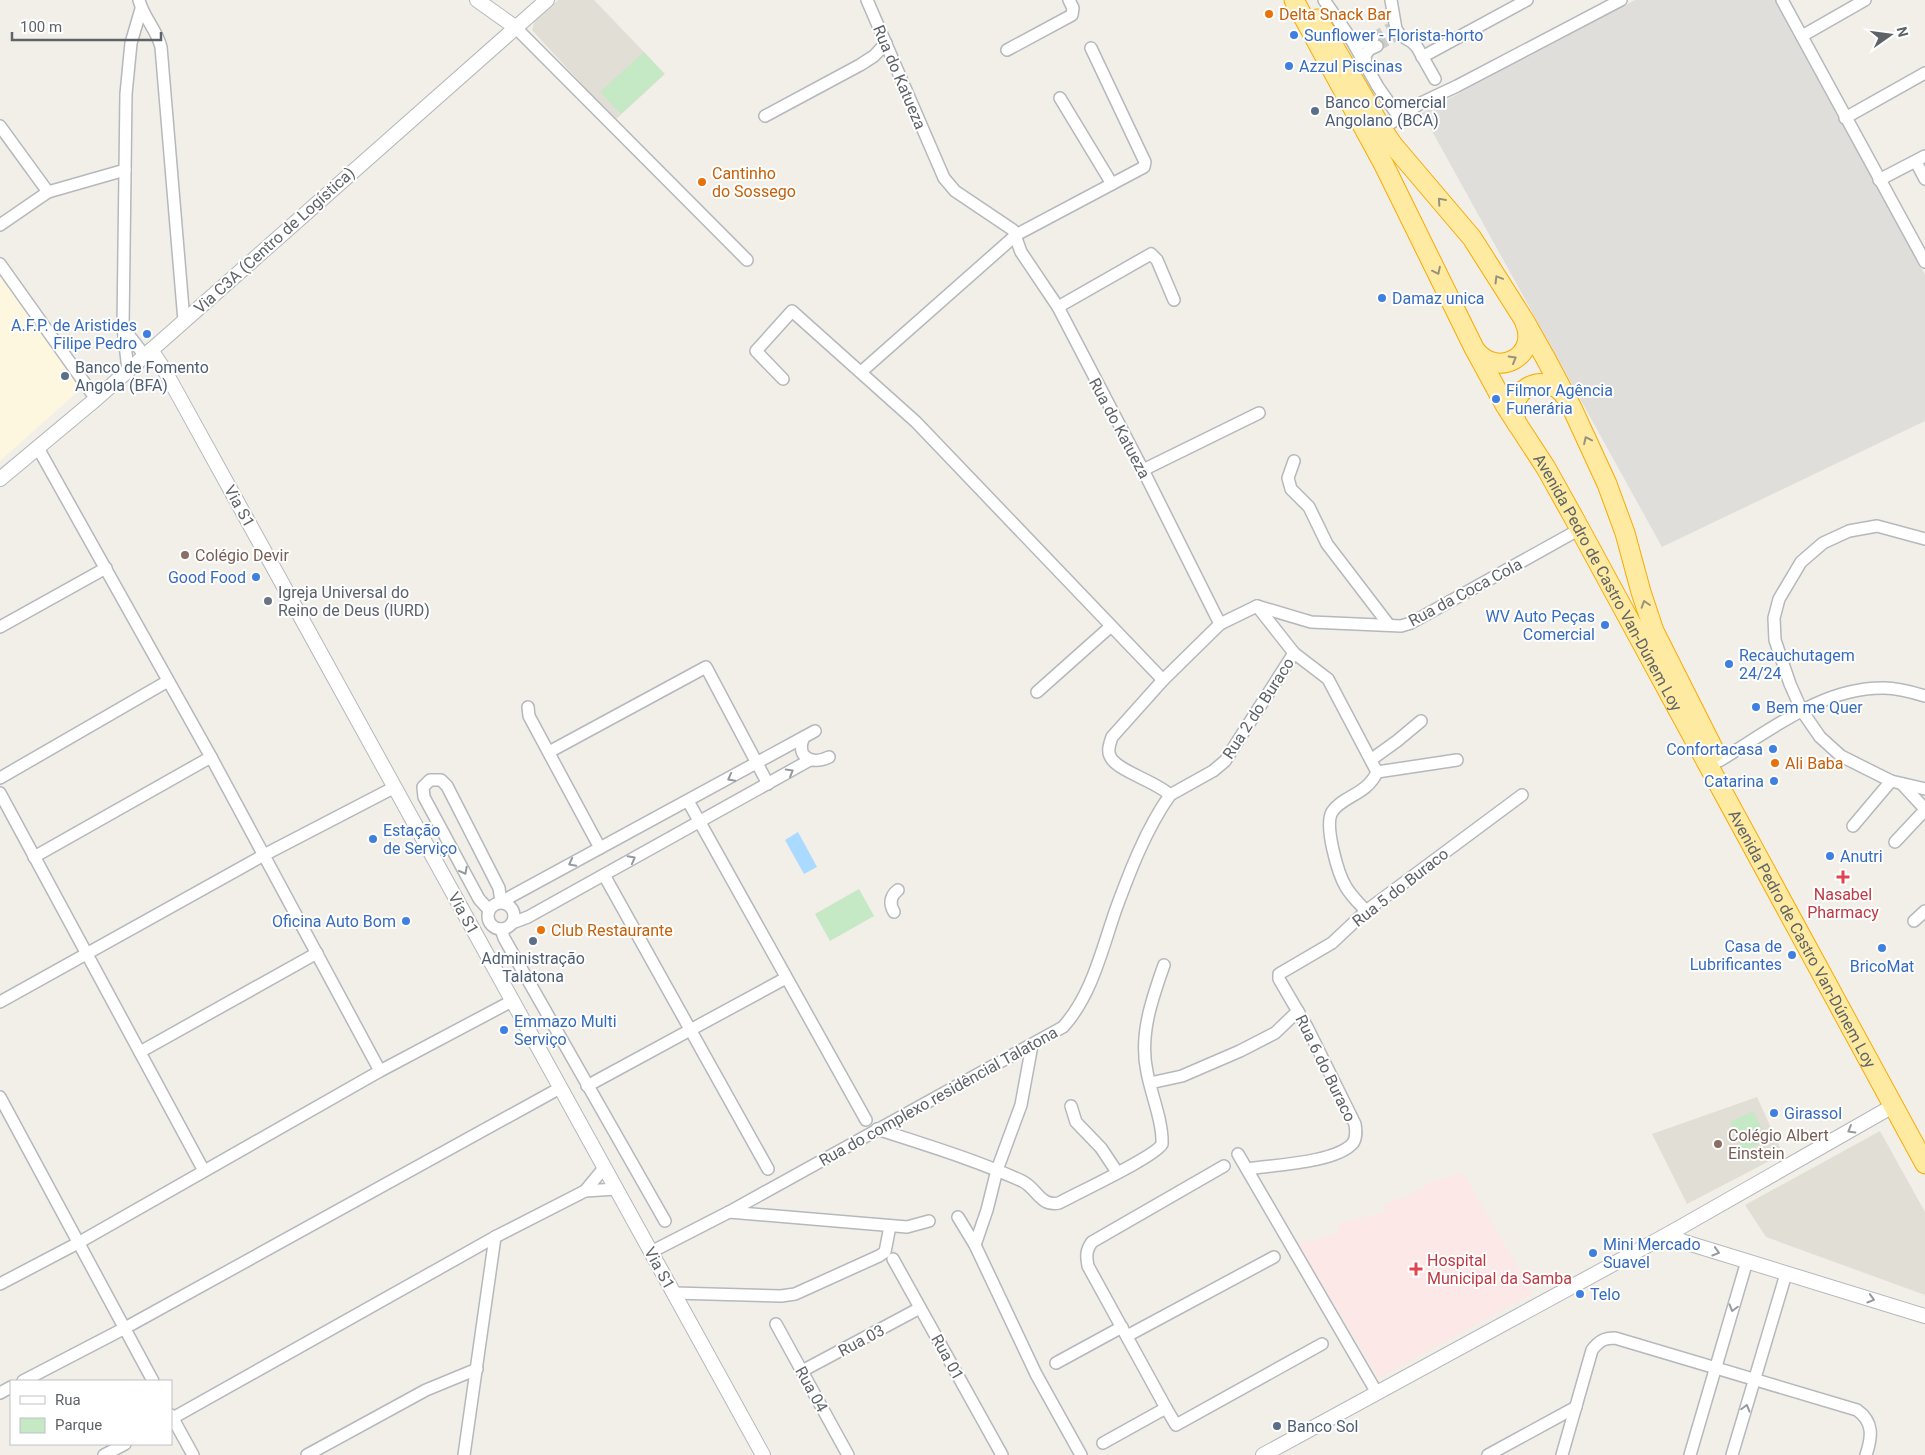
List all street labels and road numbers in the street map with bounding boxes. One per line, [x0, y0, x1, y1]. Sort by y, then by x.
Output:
street label: Rua do Katueza [869, 22, 930, 132]
street label: Via C3A (Centro de Logística) [190, 163, 359, 318]
street label: Rua do Katueza [1085, 375, 1154, 482]
street label: Avenida Pedro de Castro Van-Dúnem Loy [1529, 450, 1686, 715]
street label: Via S1 [220, 482, 259, 531]
street label: Rua da Coca Cola [1405, 555, 1525, 630]
street label: Rua 2 do Buraco [1219, 654, 1298, 762]
street label: Avenida Pedro de Castro Van-Dúnem Loy [1724, 807, 1880, 1072]
street label: Rua 5 do Buraco [1349, 844, 1452, 931]
street label: Via S1 [444, 889, 483, 938]
street label: Rua 6 do Buraco [1291, 1012, 1360, 1125]
street label: Rua do complexo residêncial Talatona [816, 1023, 1061, 1170]
street label: Via S1 [640, 1244, 679, 1293]
street label: Rua 03 [835, 1320, 887, 1360]
street label: Rua 01 [927, 1331, 968, 1383]
street label: Rua 04 [791, 1363, 832, 1415]

